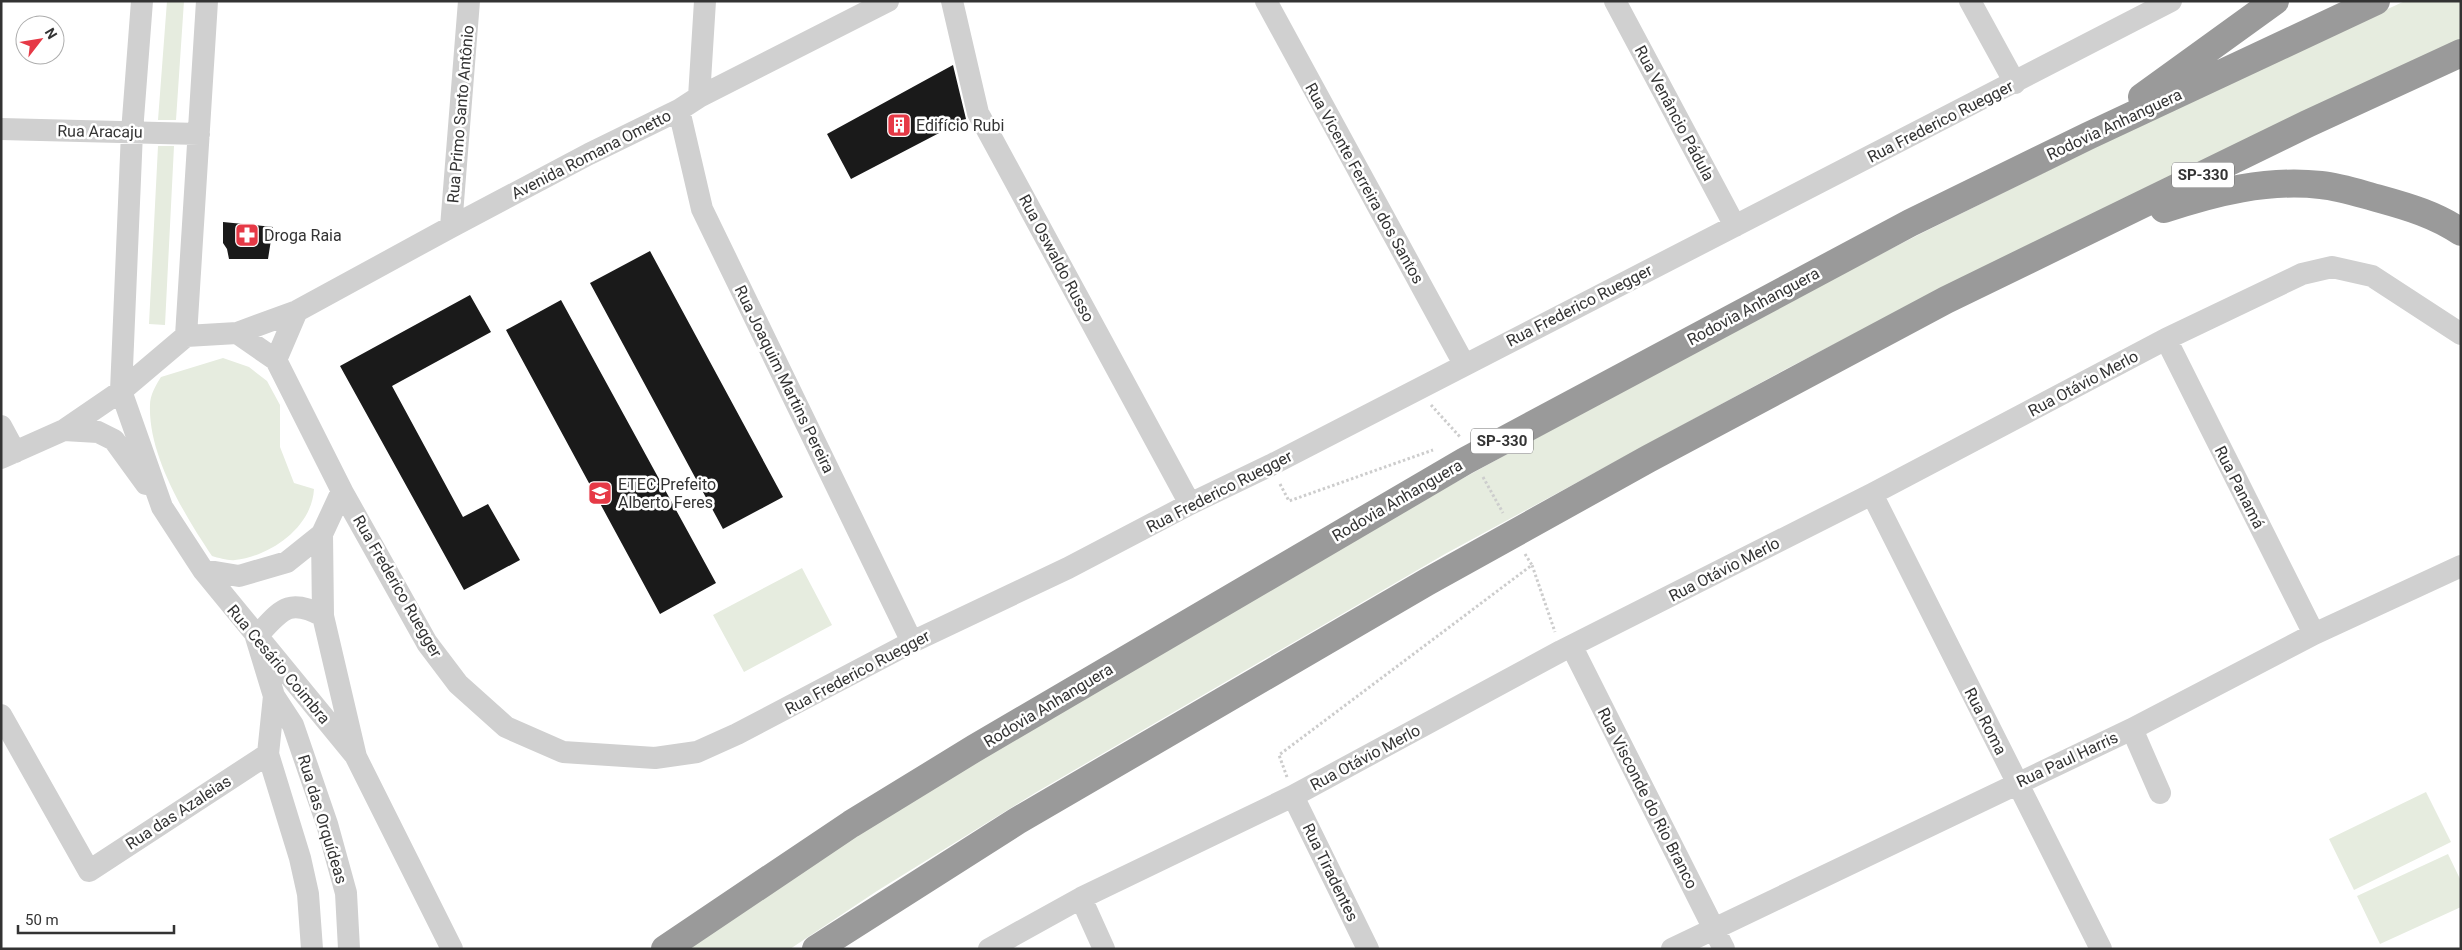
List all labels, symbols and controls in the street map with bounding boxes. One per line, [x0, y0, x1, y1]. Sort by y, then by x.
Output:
north arrow [15, 15, 65, 65]
street label: Rua Primo Santo Antônio [443, 24, 478, 204]
text: N [42, 25, 61, 42]
street label: Rua Venâncio Pádula [1631, 42, 1718, 184]
street label: Rua Frederico Ruegger [1864, 76, 2017, 166]
street label: Rua Vicente Ferreira dos Santos [1301, 79, 1428, 287]
street label: Rodovia Anhanguera [2044, 85, 2185, 164]
street label: Avenida Romana Ometto [508, 106, 674, 203]
building icon: Edifício Rubi [886, 112, 912, 138]
place label: Edifício Rubi [916, 116, 1004, 135]
street label: Rua Aracaju [57, 121, 143, 142]
road number: SP-330 [2172, 162, 2234, 188]
street label: Rua Oswaldo Russo [1015, 191, 1098, 325]
pharmacy icon: Droga Raia [234, 222, 260, 248]
place label: Droga Raia [264, 226, 342, 245]
street label: Rua Frederico Ruegger [1503, 260, 1656, 350]
street label: Rodovia Anhanguera [1684, 264, 1823, 349]
street label: Rua Joaquim Martins Pereira [731, 282, 838, 476]
street label: Rua Otávio Merlo [2025, 346, 2141, 420]
road number: SP-330 [1471, 428, 1533, 454]
street label: Rua Panamá [2211, 443, 2269, 532]
street label: Rua Frederico Ruegger [1143, 446, 1296, 536]
street label: Rodovia Anhanguera [1329, 455, 1466, 545]
place label: ETEC Prefeito Alberto Feres [618, 475, 716, 512]
school or university icon: ETEC Prefeito Alberto Feres [587, 480, 613, 506]
street label: Rua Frederico Ruegger [349, 512, 446, 661]
street label: Rua Otávio Merlo [1666, 533, 1783, 606]
street label: Rua Cesário Coimbra [223, 601, 334, 728]
street label: Rua Frederico Ruegger [782, 626, 933, 719]
street label: Rodovia Anhanguera [980, 659, 1116, 751]
street label: Rua Roma [1961, 684, 2011, 758]
street label: Rua Visconde do Rio Branco [1594, 705, 1702, 892]
street label: Rua Otávio Merlo [1307, 720, 1423, 794]
street label: Rua Paul Harris [2013, 728, 2121, 791]
street label: Rua das Orquídeas [294, 752, 351, 886]
street label: Rua das Azaleias [122, 771, 234, 854]
street label: Rua Tiradentes [1299, 820, 1362, 924]
scale bar [18, 902, 174, 934]
text: 50 m [25, 911, 59, 929]

